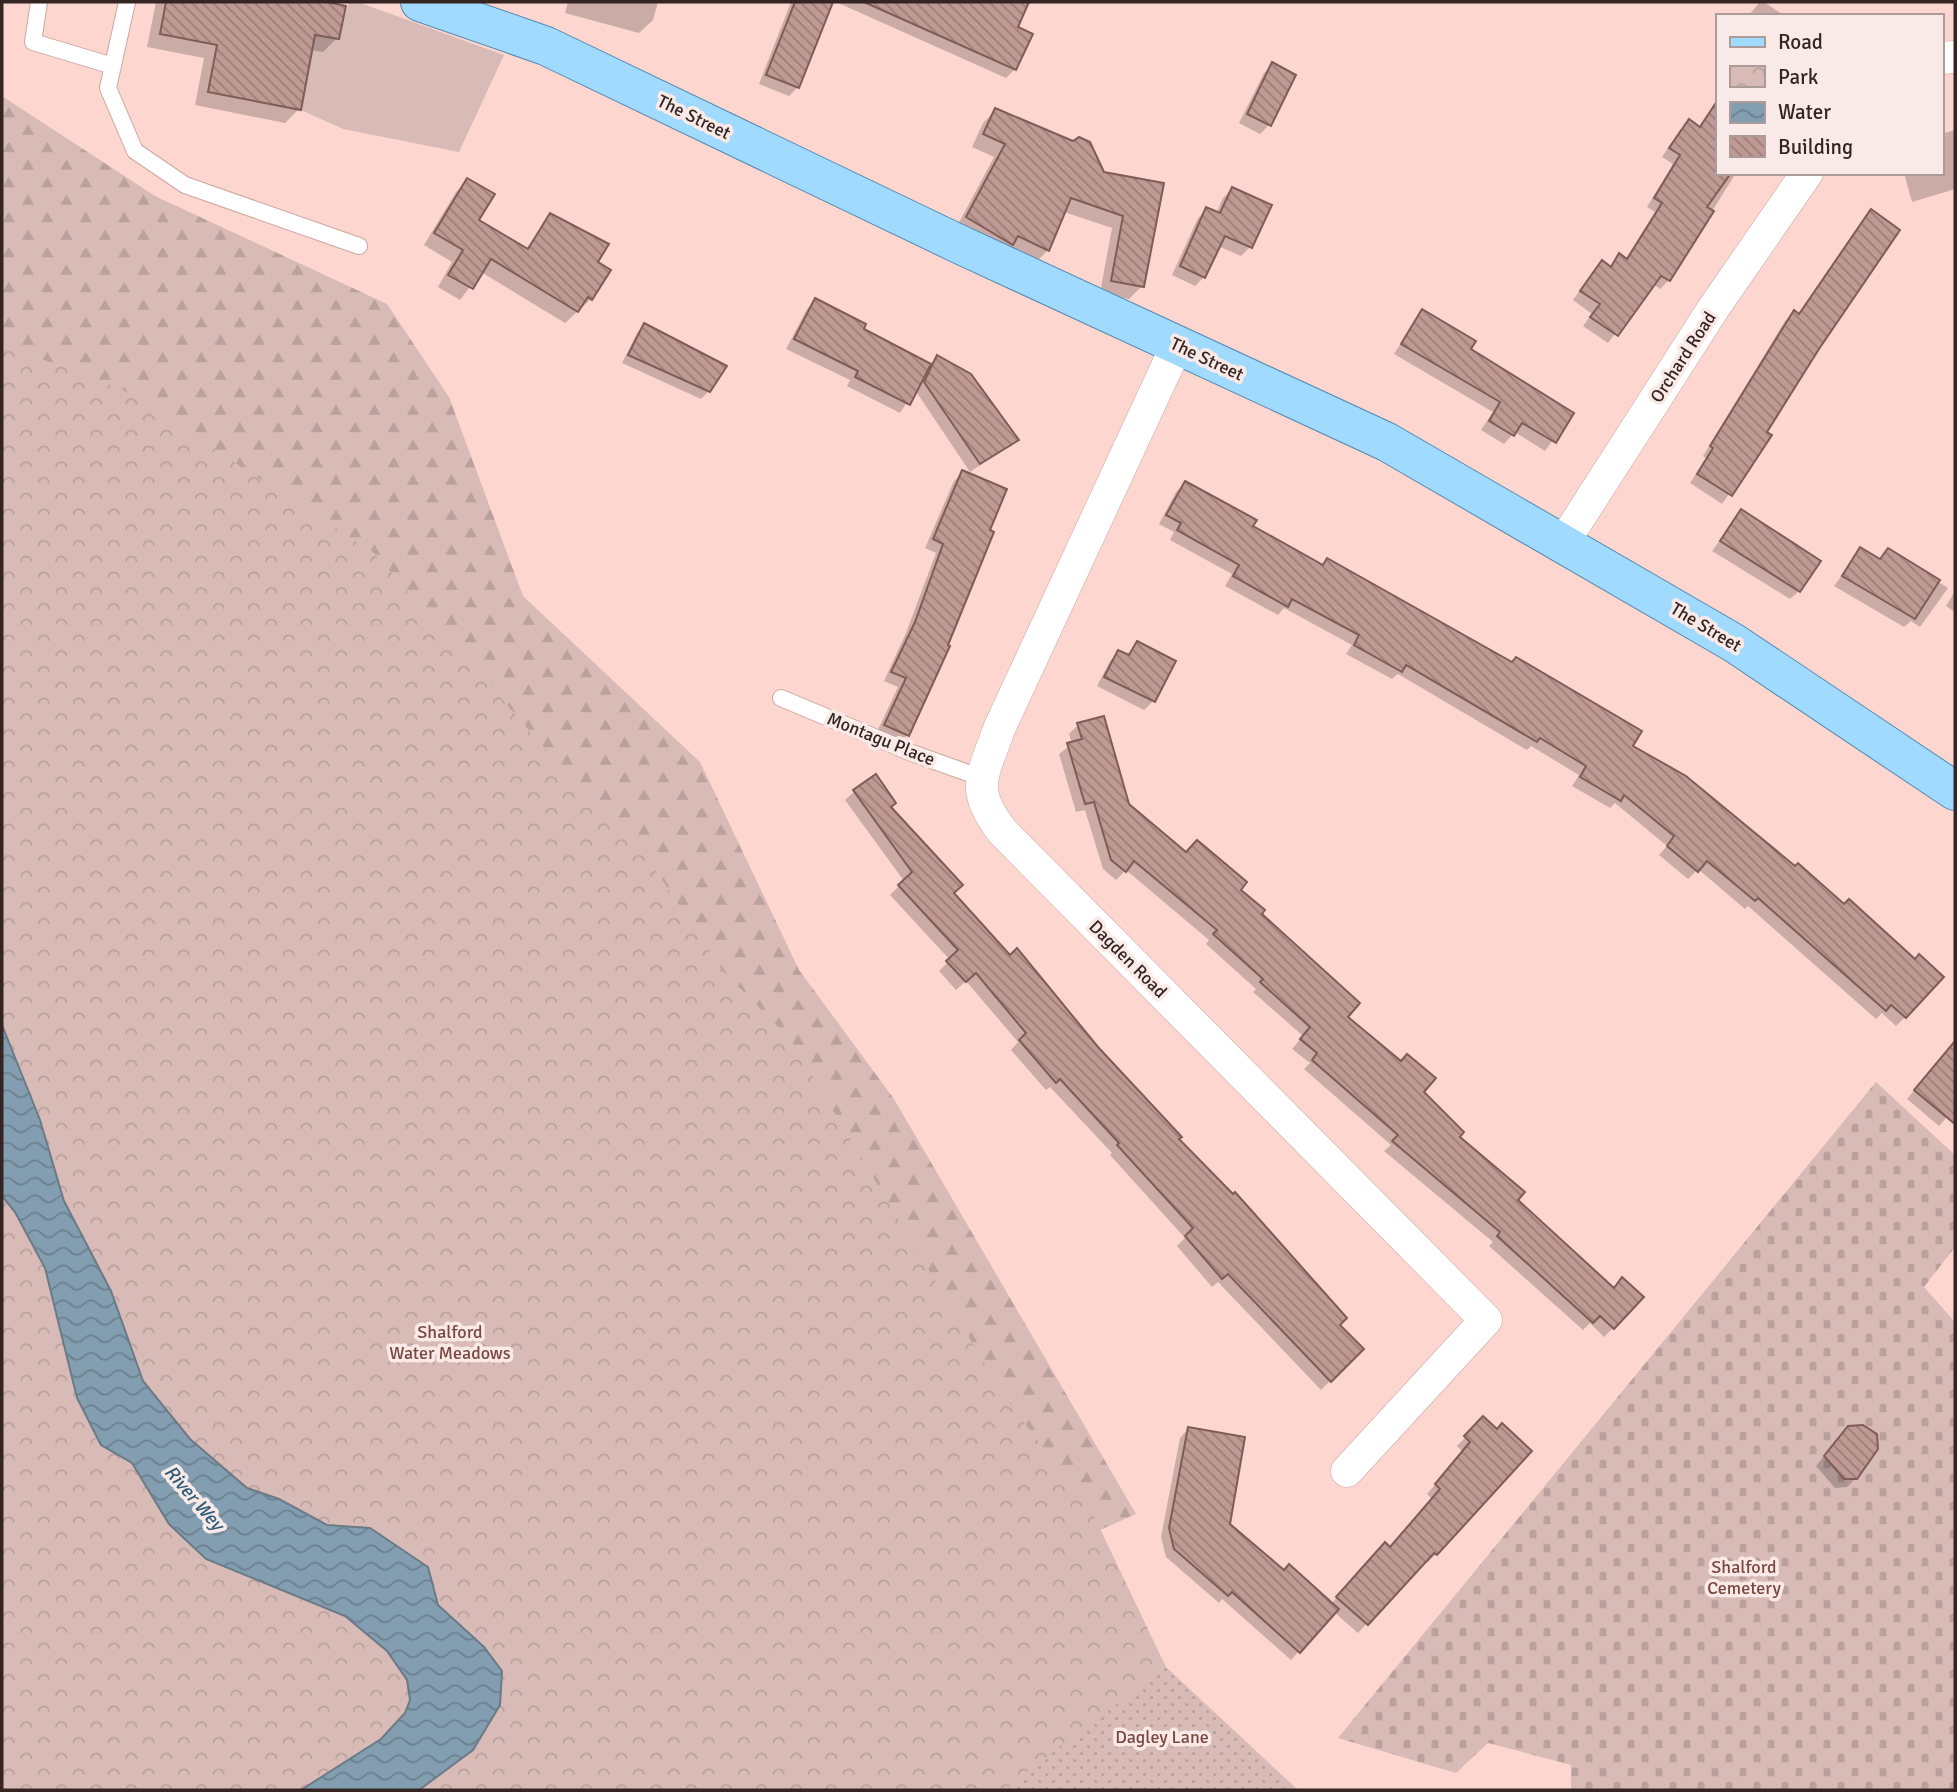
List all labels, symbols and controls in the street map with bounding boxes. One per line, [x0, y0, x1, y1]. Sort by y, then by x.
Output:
legend [1716, 14, 1943, 175]
text: Road [1778, 29, 1823, 55]
text: Park [1778, 64, 1819, 90]
street label: The Street [654, 90, 734, 144]
text: Water [1778, 99, 1831, 125]
text: Building [1778, 134, 1853, 160]
street label: Orchard Road [1645, 307, 1721, 407]
street label: The Street [1167, 332, 1247, 386]
street label: The Street [1667, 597, 1745, 657]
street label: Montagu Place [824, 707, 938, 771]
street label: Dagden Road [1085, 916, 1171, 1002]
park label: Shalford Water Meadows [389, 1321, 511, 1364]
water label: River Wey [159, 1460, 230, 1537]
park label: Shalford Cemetery [1707, 1556, 1781, 1599]
park label: Dagley Lane [1115, 1726, 1209, 1748]

